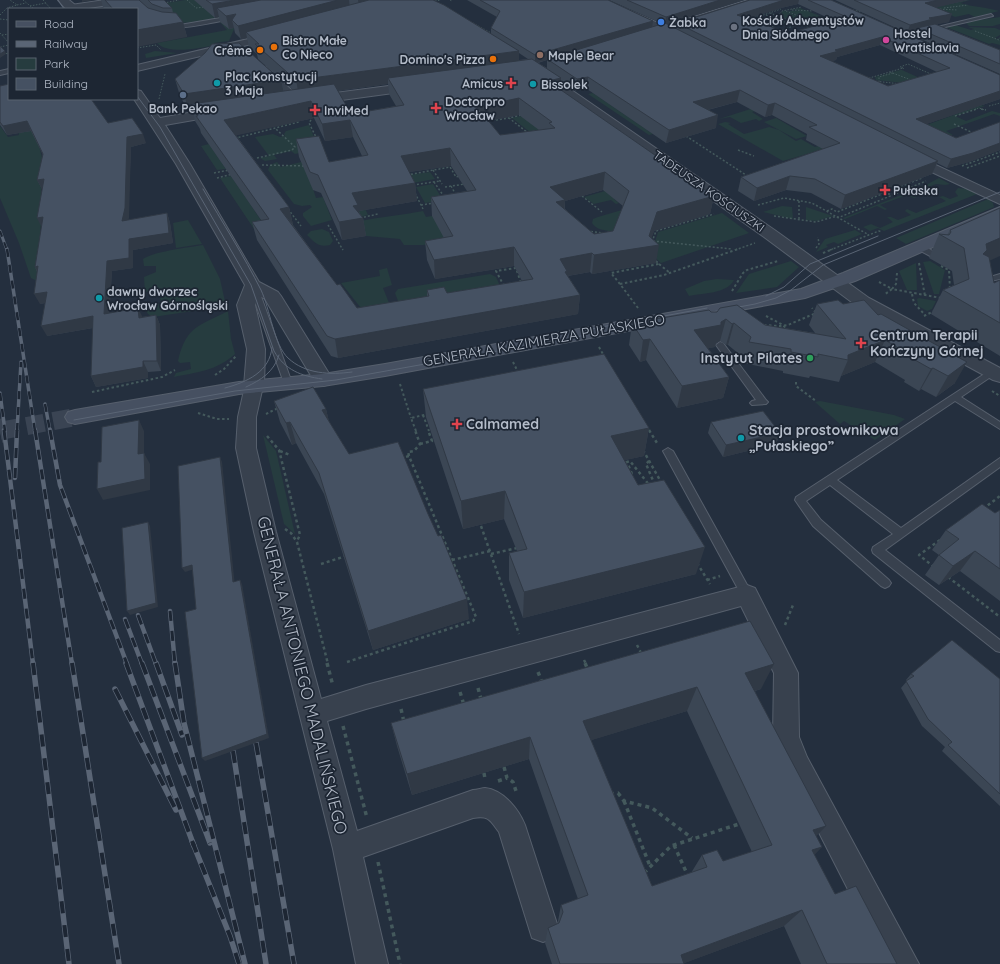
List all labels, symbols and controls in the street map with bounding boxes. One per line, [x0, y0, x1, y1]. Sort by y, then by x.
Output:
legend [8, 8, 138, 100]
place label: Kościół Adwentystów Dnia Siódmego [742, 13, 864, 42]
place label: Żabka [669, 15, 706, 30]
text: Road [44, 16, 74, 31]
marker: Żabka [656, 17, 666, 27]
marker: Kościół Adwentystów Dnia Siódmego [729, 22, 739, 32]
place label: Hostel Wratislavia [894, 26, 959, 55]
place label: Bistro Małe Co Nieco [282, 33, 347, 62]
marker: Hostel Wratislavia [881, 35, 891, 45]
text: Railway [44, 36, 88, 51]
marker: Bistro Małe Co Nieco [269, 42, 279, 52]
place label: Crême [214, 43, 252, 58]
marker: Crême [255, 45, 265, 55]
place label: Maple Bear [548, 48, 614, 63]
marker: Maple Bear [535, 50, 545, 60]
place label: Domino's Pizza [399, 52, 485, 67]
marker: Domino's Pizza [488, 54, 498, 64]
text: Park [44, 56, 69, 71]
place label: Plac Konstytucji 3 Maja [225, 69, 317, 98]
text: Building [44, 76, 88, 91]
place label: Amicus [462, 76, 503, 91]
place label: Bissolek [541, 77, 588, 92]
marker: Plac Konstytucji 3 Maja [212, 78, 222, 88]
marker: Amicus [506, 78, 516, 88]
marker: Bissolek [528, 79, 538, 89]
marker: Bank Pekao [178, 90, 188, 100]
place label: Doctorpro Wrocław [445, 94, 505, 123]
place label: Bank Pekao [149, 101, 218, 116]
marker: Doctorpro Wrocław [430, 102, 442, 114]
place label: InviMed [324, 103, 368, 118]
marker: InviMed [309, 104, 321, 116]
street label: TADEUSZA KOŚCIUSZKI [650, 147, 768, 235]
place label: Pułaska [893, 183, 938, 198]
marker: Pułaska [880, 185, 890, 195]
place label: dawny dworzec Wrocław Górnośląski [107, 284, 228, 313]
marker: dawny dworzec Wrocław Górnośląski [94, 293, 104, 303]
street label: GENERAŁA KAZIMIERZA PUŁASKIEGO [422, 310, 667, 370]
place label: Centrum Terapii Kończyny Górnej [870, 326, 984, 360]
marker: Centrum Terapii Kończyny Górnej [855, 337, 867, 349]
place label: Instytut Pilates [701, 349, 802, 367]
marker: Instytut Pilates [805, 353, 815, 363]
place label: Calmamed [466, 415, 539, 433]
marker: Calmamed [451, 418, 463, 430]
place label: Stacja prostownikowa „Pułaskiego” [749, 421, 899, 455]
marker: Stacja prostownikowa „Pułaskiego” [736, 433, 746, 443]
street label: GENERAŁA ANTONIEGO MADALIŃSKIEGO [253, 514, 353, 836]

